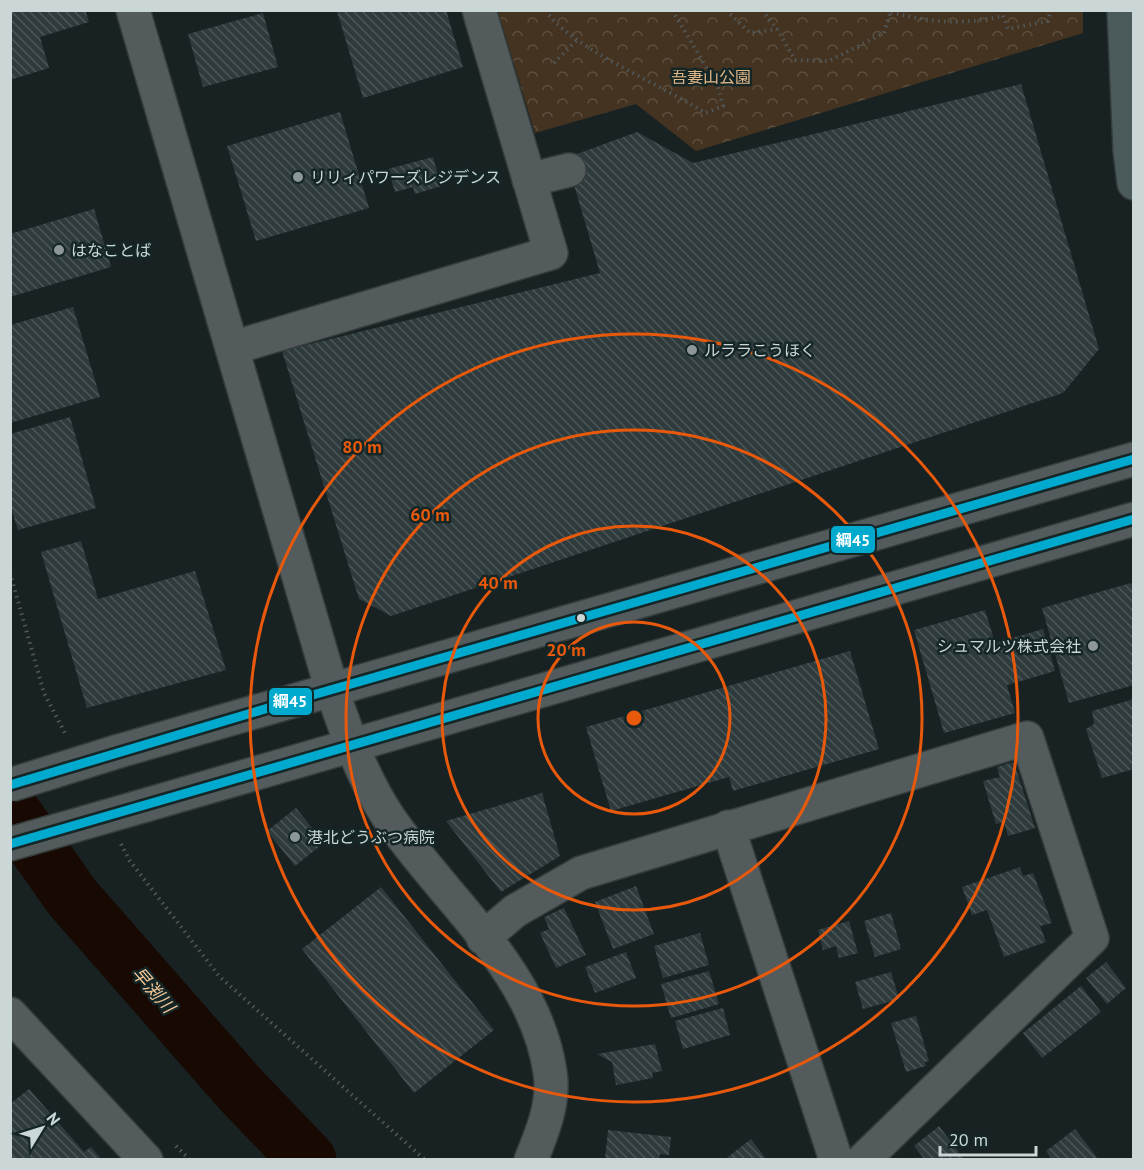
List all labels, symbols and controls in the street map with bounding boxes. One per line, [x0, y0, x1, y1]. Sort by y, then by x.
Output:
park label: 吾妻山公園 [671, 67, 751, 87]
place label: リリィパワーズレジデンス [310, 167, 501, 187]
marker: リリィパワーズレジデンス [291, 170, 305, 184]
place label: はなことば [71, 240, 151, 260]
marker: はなことば [52, 243, 66, 257]
place label: ルララこうほく [704, 340, 816, 360]
marker: ルララこうほく [685, 343, 699, 357]
text: 80 m [342, 435, 382, 458]
text: 60 m [410, 503, 450, 526]
line badge: 綱45 [830, 525, 876, 554]
text: 綱45 [836, 530, 870, 550]
text: 40 m [478, 571, 518, 594]
unlabelled marker [575, 612, 587, 624]
place label: シュマルツ株式会社 [937, 636, 1081, 656]
text: 20 m [546, 638, 586, 661]
marker: シュマルツ株式会社 [1086, 639, 1100, 653]
line badge: 綱45 [268, 687, 313, 716]
text: 綱45 [273, 691, 307, 711]
centre of rings [624, 708, 644, 728]
place label: 港北どうぶつ病院 [307, 827, 435, 847]
marker: 港北どうぶつ病院 [288, 830, 302, 844]
water label: 早渕川 [127, 962, 181, 1019]
north arrow [12, 1098, 72, 1158]
text: N [43, 1108, 65, 1129]
scale bar [940, 1119, 1036, 1157]
text: 20 m [949, 1128, 988, 1151]

